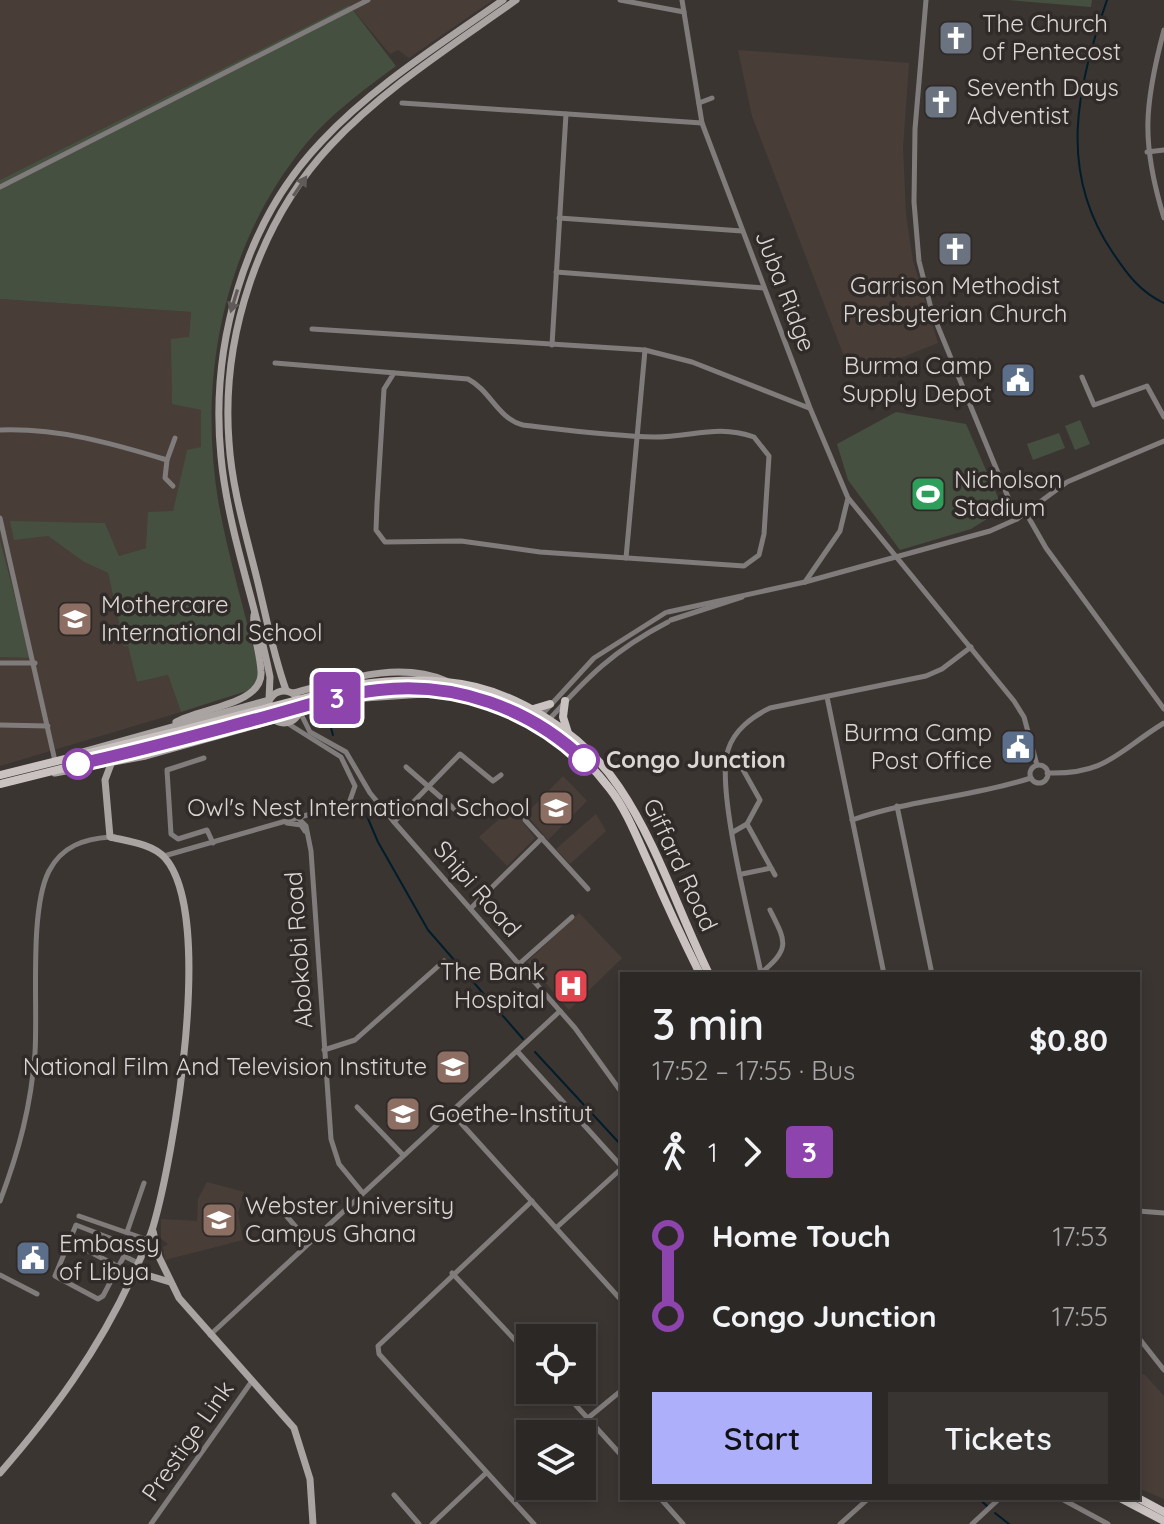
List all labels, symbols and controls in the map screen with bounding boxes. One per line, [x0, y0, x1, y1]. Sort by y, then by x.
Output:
place label: The Church of Pentecost [982, 8, 1121, 66]
church icon: The Church of Pentecost [937, 19, 975, 57]
place label: Seventh Days Adventist [967, 72, 1119, 130]
church icon: Seventh Days Adventist [922, 83, 960, 121]
one-way arrow [292, 175, 306, 197]
street label: Juba Ridge [749, 226, 823, 355]
church icon: Garrison Methodist Presbyterian Church [936, 230, 974, 268]
place label: Garrison Methodist Presbyterian Church [843, 270, 1067, 328]
one-way arrow [227, 290, 240, 314]
place label: Burma Camp Supply Depot [842, 350, 992, 408]
public building icon: Burma Camp Supply Depot [999, 361, 1037, 399]
place label: Nicholson Stadium [954, 464, 1062, 522]
sports icon: Nicholson Stadium [909, 475, 947, 513]
place label: Mothercare International School [101, 589, 322, 647]
school or university icon: Mothercare International School [56, 600, 94, 638]
line badge: 3 [311, 672, 363, 724]
text: 3 [329, 680, 345, 715]
place label: Burma Camp Post Office [844, 717, 992, 775]
public building icon: Burma Camp Post Office [999, 728, 1037, 766]
place label: Congo Junction [606, 744, 786, 774]
marker: Congo Junction [569, 745, 599, 775]
unlabelled marker [63, 749, 93, 779]
school or university icon: Owl's Nest International School [537, 789, 575, 827]
place label: Owl's Nest International School [187, 792, 530, 822]
street label: Giffard Road [637, 793, 725, 936]
street label: Shipi Road [428, 834, 528, 943]
street label: Abokobi Road [278, 871, 318, 1030]
place label: The Bank Hospital [440, 956, 545, 1014]
hospital icon: The Bank Hospital [552, 967, 590, 1005]
text: 3 min [652, 996, 764, 1051]
text: $0.80 [1029, 1021, 1108, 1059]
school or university icon: National Film And Television Institute [434, 1048, 472, 1086]
place label: National Film And Television Institute [23, 1051, 427, 1081]
text: 17:52 – 17:55 · Bus [652, 1054, 855, 1087]
school or university icon: Goethe-Institut [384, 1095, 422, 1133]
place label: Goethe-Institut [429, 1098, 593, 1128]
icon: walk [652, 1130, 696, 1174]
icon: forward [730, 1130, 774, 1174]
text: 3 [802, 1134, 817, 1169]
text: 1 [708, 1136, 718, 1169]
place label: Webster University Campus Ghana [245, 1190, 454, 1248]
school or university icon: Webster University Campus Ghana [200, 1201, 238, 1239]
text: Home Touch [712, 1217, 891, 1255]
text: 17:53 [1052, 1220, 1108, 1253]
place label: Embassy of Libya [59, 1228, 160, 1286]
public building icon: Embassy of Libya [14, 1239, 52, 1277]
text: Congo Junction [712, 1297, 937, 1335]
text: 17:55 [1052, 1300, 1108, 1333]
map controls [516, 1324, 596, 1500]
button: locate [516, 1324, 596, 1404]
street label: Prestige Link [135, 1374, 240, 1507]
button: Start [652, 1392, 872, 1484]
button: Tickets [888, 1392, 1108, 1484]
button: layers [516, 1420, 596, 1500]

